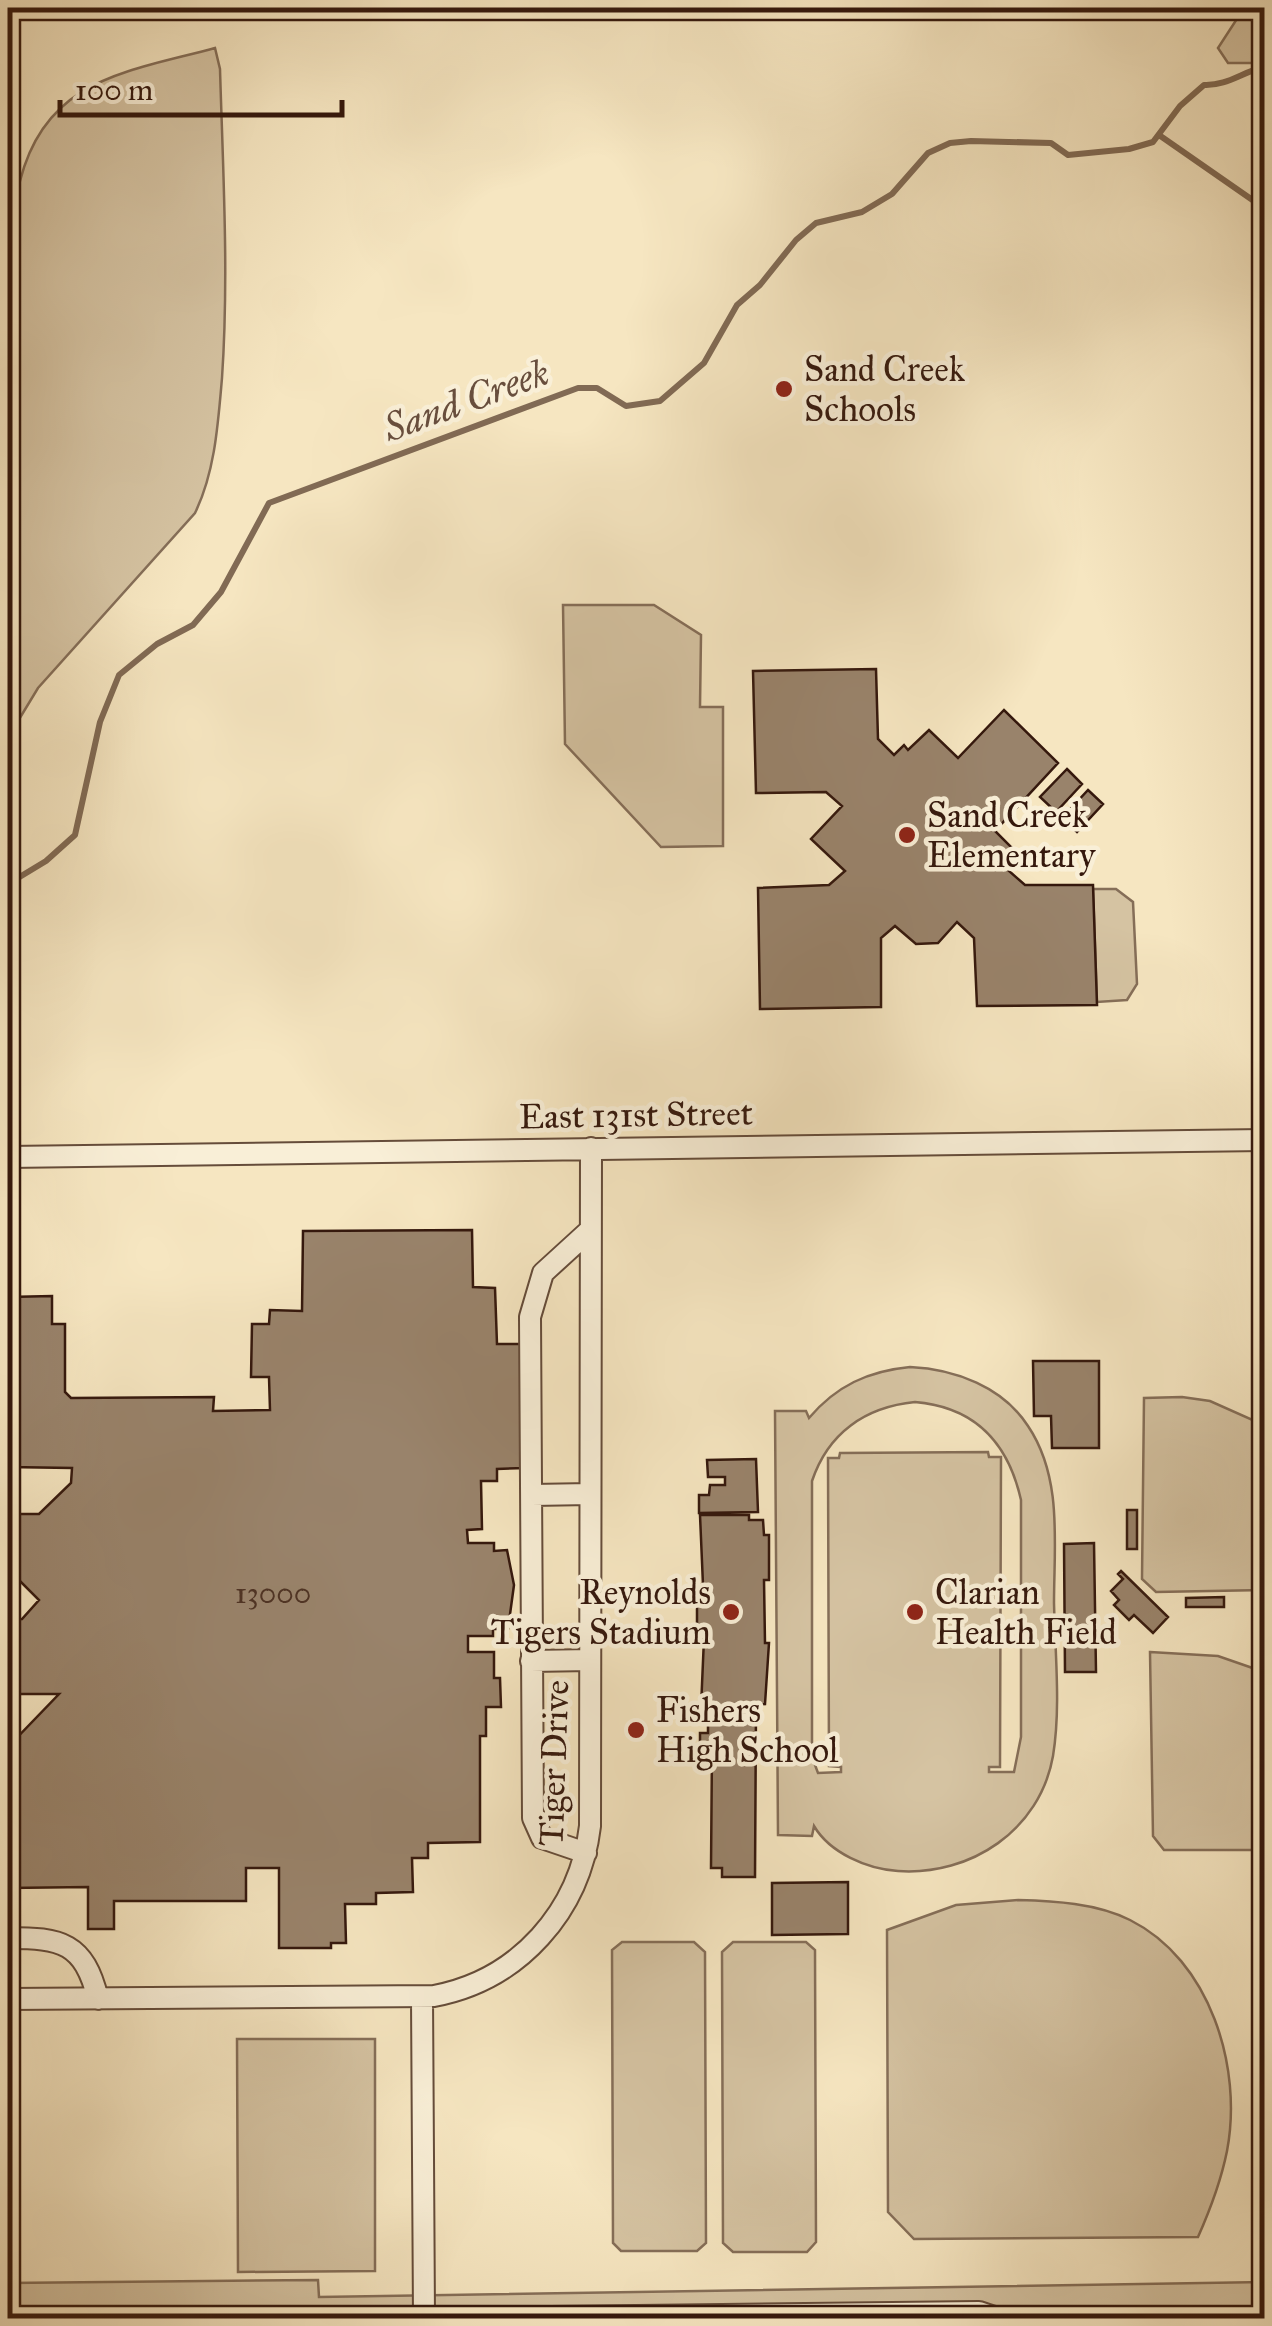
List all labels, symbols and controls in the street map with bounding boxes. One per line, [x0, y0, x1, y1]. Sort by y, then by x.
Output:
scale bar [60, 55, 342, 117]
text: 100 m [75, 72, 153, 108]
place label: Sand Creek Schools [804, 348, 966, 431]
water label: Sand Creek [376, 349, 555, 452]
marker: Sand Creek Schools [773, 378, 795, 400]
place label: Sand Creek Elementary [927, 794, 1096, 877]
marker: Sand Creek Elementary [896, 824, 918, 846]
street label: East 131st Street [519, 1091, 753, 1139]
place label: Reynolds Tigers Stadium [491, 1571, 711, 1654]
place label: Clarian Health Field [935, 1571, 1117, 1654]
house number: 13000 [235, 1575, 311, 1611]
marker: Reynolds Tigers Stadium [720, 1601, 742, 1623]
marker: Clarian Health Field [904, 1601, 926, 1623]
street label: Tiger Drive [530, 1679, 578, 1847]
place label: Fishers High School [656, 1689, 839, 1772]
marker: Fishers High School [625, 1719, 647, 1741]

